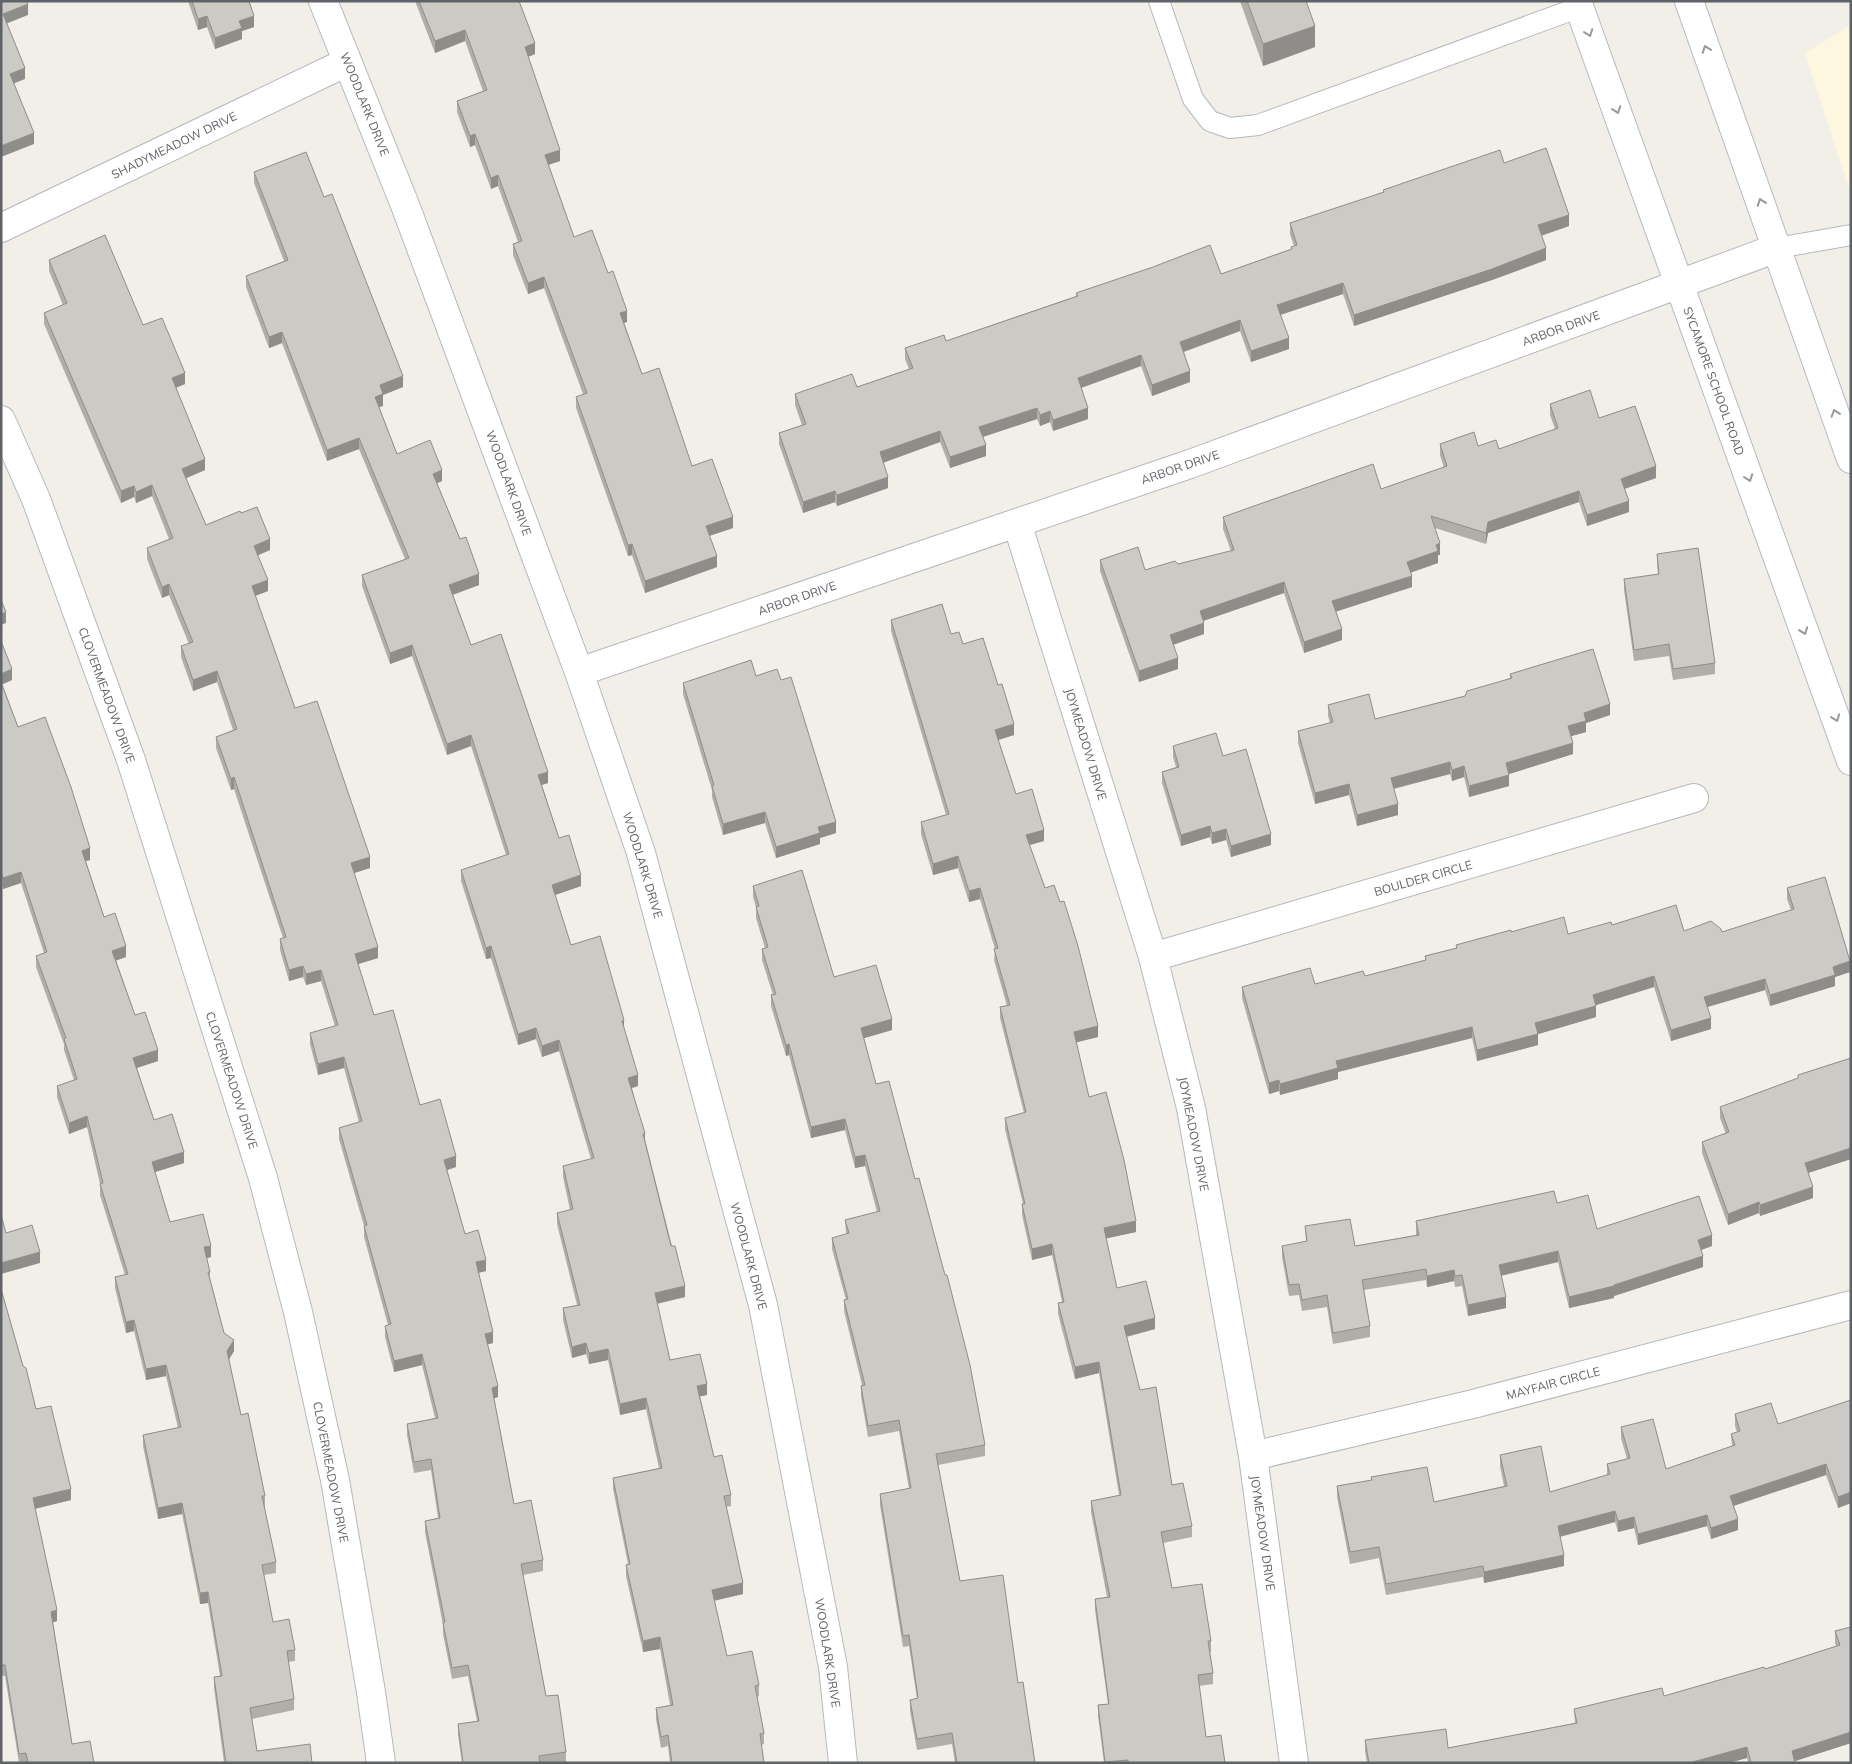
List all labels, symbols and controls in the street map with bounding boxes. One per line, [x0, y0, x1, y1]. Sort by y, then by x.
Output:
one-way arrow [1583, 28, 1593, 37]
one-way arrow [1702, 46, 1712, 54]
street label: WOODLARK DRIVE [337, 50, 393, 158]
one-way arrow [1611, 106, 1621, 114]
street label: SHADYMEADOW DRIVE [109, 108, 239, 182]
one-way arrow [1757, 199, 1767, 207]
street label: SYCAMORE SCHOOL ROAD [1680, 305, 1748, 457]
street label: ARBOR DRIVE [1520, 307, 1602, 349]
one-way arrow [1831, 409, 1841, 417]
street label: WOODLARK DRIVE [483, 428, 535, 538]
street label: ARBOR DRIVE [1139, 447, 1221, 487]
one-way arrow [1743, 473, 1753, 482]
street label: ARBOR DRIVE [756, 578, 838, 618]
street label: CLOVERMEADOW DRIVE [75, 625, 139, 765]
one-way arrow [1798, 626, 1808, 635]
street label: JOYMEADOW DRIVE [1062, 686, 1110, 802]
one-way arrow [1830, 714, 1840, 722]
street label: WOODLARK DRIVE [620, 810, 666, 920]
street label: BOULDER CIRCLE [1372, 857, 1474, 899]
street label: CLOVERMEADOW DRIVE [203, 1009, 261, 1151]
street label: JOYMEADOW DRIVE [1176, 1075, 1212, 1193]
street label: WOODLARK DRIVE [727, 1201, 771, 1311]
street label: MAYFAIR CIRCLE [1504, 1363, 1602, 1403]
street label: CLOVERMEADOW DRIVE [310, 1400, 352, 1544]
street label: JOYMEADOW DRIVE [1247, 1474, 1279, 1592]
street label: WOODLARK DRIVE [812, 1597, 844, 1709]

